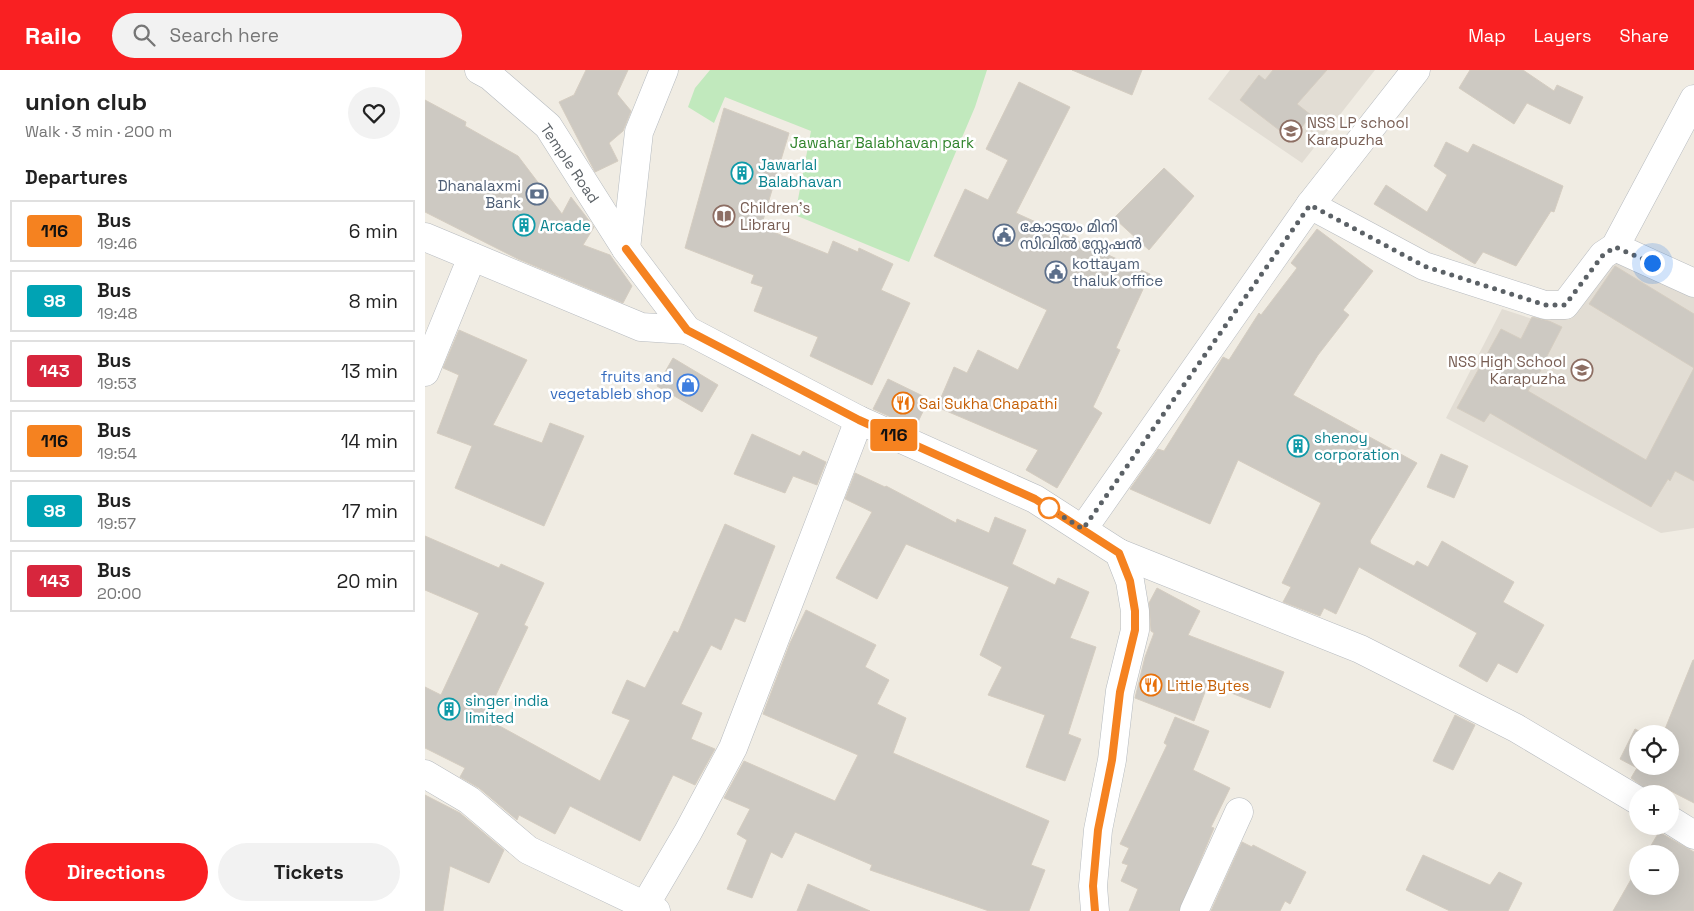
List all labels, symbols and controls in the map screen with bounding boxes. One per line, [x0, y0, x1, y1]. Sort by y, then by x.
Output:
search box [112, 13, 462, 58]
text: Railo [25, 20, 82, 51]
icon: search [130, 21, 158, 49]
text: Search here [170, 23, 279, 48]
text: Map [1468, 24, 1506, 47]
text: Layers [1534, 24, 1591, 47]
text: Share [1619, 24, 1669, 47]
text: union club [25, 86, 147, 117]
button: heart [348, 87, 400, 139]
place label: NSS LP school Karapuzha [1307, 113, 1409, 149]
school or university icon: NSS LP school Karapuzha [1279, 119, 1303, 143]
street label: Temple Road [536, 120, 604, 206]
text: Walk · 3 min · 200 m [25, 121, 172, 142]
park label: Jawahar Balabhavan park [790, 133, 974, 152]
place label: Jawarlal Balabhavan [758, 155, 842, 191]
building icon: Jawarlal Balabhavan [730, 161, 754, 185]
text: Departures [25, 165, 128, 190]
place label: Dhanalaxmi Bank [438, 176, 521, 212]
bank icon: Dhanalaxmi Bank [525, 182, 549, 206]
place label: Children's Library [740, 198, 811, 234]
library icon: Children's Library [712, 204, 736, 228]
text: Bus [97, 208, 131, 233]
building icon: Arcade [512, 213, 536, 237]
place label: Arcade [540, 216, 591, 235]
place label: കോട്ടയം മിനി സിവിൽ സ്റ്റേഷൻ [1020, 217, 1142, 254]
text: 116 [41, 219, 68, 242]
text: 6 min [349, 219, 398, 244]
public building icon: കോട്ടയം മിനി സിവിൽ സ്റ്റേഷൻ [992, 223, 1016, 247]
text: 19:46 [97, 233, 137, 254]
your location [1640, 251, 1665, 276]
place label: kottayam thaluk office [1072, 254, 1163, 290]
public building icon: kottayam thaluk office [1044, 260, 1068, 284]
text: Bus [97, 278, 131, 303]
text: 98 [44, 289, 65, 312]
text: 8 min [349, 289, 398, 314]
text: 19:48 [97, 303, 138, 324]
text: Bus [97, 348, 131, 373]
place label: NSS High School Karapuzha [1448, 352, 1566, 388]
school or university icon: NSS High School Karapuzha [1570, 358, 1594, 382]
text: 143 [39, 359, 70, 382]
text: 13 min [341, 359, 398, 384]
place label: fruits and vegetableb shop [550, 367, 672, 403]
text: 19:53 [97, 373, 137, 394]
shop icon: fruits and vegetableb shop [676, 373, 700, 397]
restaurant icon: Sai Sukha Chapathi [891, 391, 915, 415]
place label: Sai Sukha Chapathi [919, 394, 1058, 413]
text: Bus [97, 418, 131, 443]
line badge: 116 [865, 419, 923, 451]
text: 116 [880, 423, 908, 446]
place label: shenoy corporation [1314, 428, 1399, 464]
text: 116 [41, 429, 68, 452]
text: 14 min [341, 429, 398, 454]
building icon: shenoy corporation [1286, 434, 1310, 458]
text: 19:54 [97, 443, 137, 464]
text: Bus [97, 488, 131, 513]
unlabelled marker [1038, 497, 1060, 519]
text: 98 [44, 499, 65, 522]
text: 17 min [342, 499, 398, 524]
text: 19:57 [97, 513, 136, 534]
text: Bus [97, 558, 131, 583]
text: 143 [39, 569, 70, 592]
text: 20 min [337, 569, 398, 594]
text: 20:00 [97, 583, 141, 604]
restaurant icon: Little Bytes [1139, 673, 1163, 697]
place label: Little Bytes [1167, 676, 1250, 695]
place label: singer india limited [465, 691, 549, 727]
building icon: singer india limited [437, 697, 461, 721]
map controls [1629, 725, 1679, 895]
button: locate [1629, 725, 1679, 775]
button: + [1629, 785, 1679, 835]
button: Directions [25, 843, 208, 901]
button: Tickets [218, 843, 400, 901]
button: − [1629, 845, 1679, 895]

